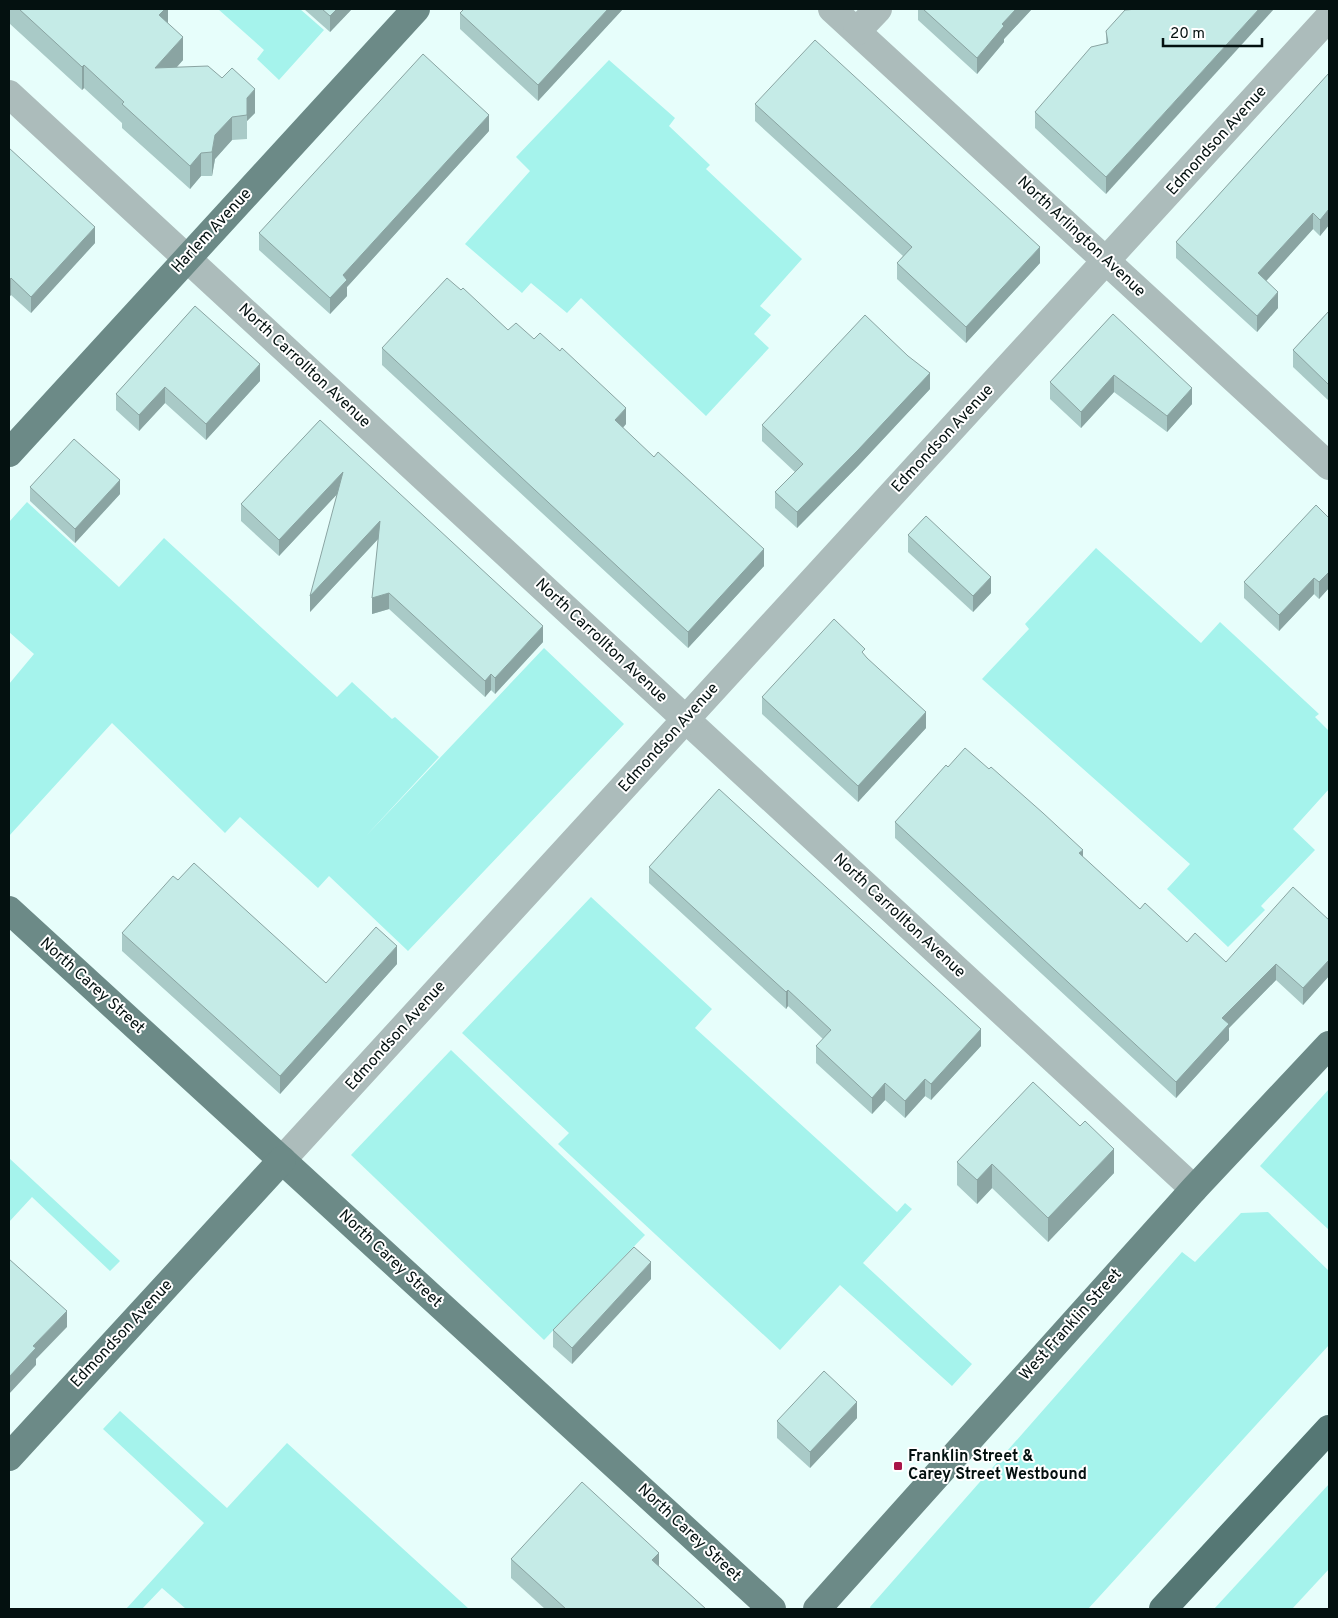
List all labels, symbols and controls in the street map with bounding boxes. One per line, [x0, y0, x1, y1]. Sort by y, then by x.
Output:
scale bar [1163, 15, 1262, 47]
text: 20 m [1170, 25, 1205, 44]
street label: Edmondson Avenue [1162, 82, 1272, 200]
street label: North Arlington Avenue [1013, 172, 1149, 302]
street label: Harlem Avenue [168, 184, 256, 278]
street label: North Carrollton Avenue [234, 299, 374, 433]
street label: Edmondson Avenue [888, 381, 998, 497]
street label: North Carrollton Avenue [531, 574, 671, 708]
street label: Edmondson Avenue [614, 679, 724, 797]
street label: North Carrollton Avenue [829, 849, 969, 983]
street label: North Carey Street [35, 934, 149, 1038]
street label: Edmondson Avenue [341, 977, 451, 1095]
street label: North Carey Street [334, 1206, 446, 1312]
street label: West Franklin Street [1016, 1265, 1126, 1385]
street label: Edmondson Avenue [67, 1276, 177, 1392]
place label: Franklin Street & Carey Street Westbound [908, 1447, 1087, 1485]
marker: Franklin Street & Carey Street Westbound [892, 1460, 904, 1472]
street label: North Carey Street [633, 1480, 745, 1586]

